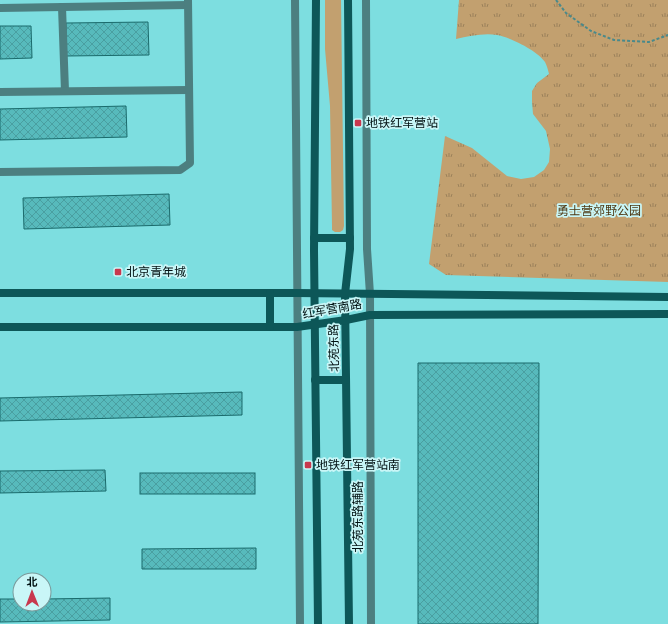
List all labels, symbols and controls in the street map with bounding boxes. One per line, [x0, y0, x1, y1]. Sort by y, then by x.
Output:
place label: 地铁红军营站 [366, 116, 438, 130]
marker: 地铁红军营站 [353, 118, 363, 128]
park label: 勇士营郊野公园 [557, 204, 641, 218]
place label: 北京青年城 [126, 265, 186, 279]
marker: 北京青年城 [113, 267, 123, 277]
street label: 红军营南路 [301, 297, 363, 321]
street label: 北苑东路 [327, 324, 341, 372]
place label: 地铁红军营站南 [316, 458, 400, 472]
marker: 地铁红军营站南 [303, 460, 313, 470]
street label: 北苑东路辅路 [351, 481, 365, 553]
north arrow [12, 572, 52, 612]
text: 北 [26, 576, 37, 589]

